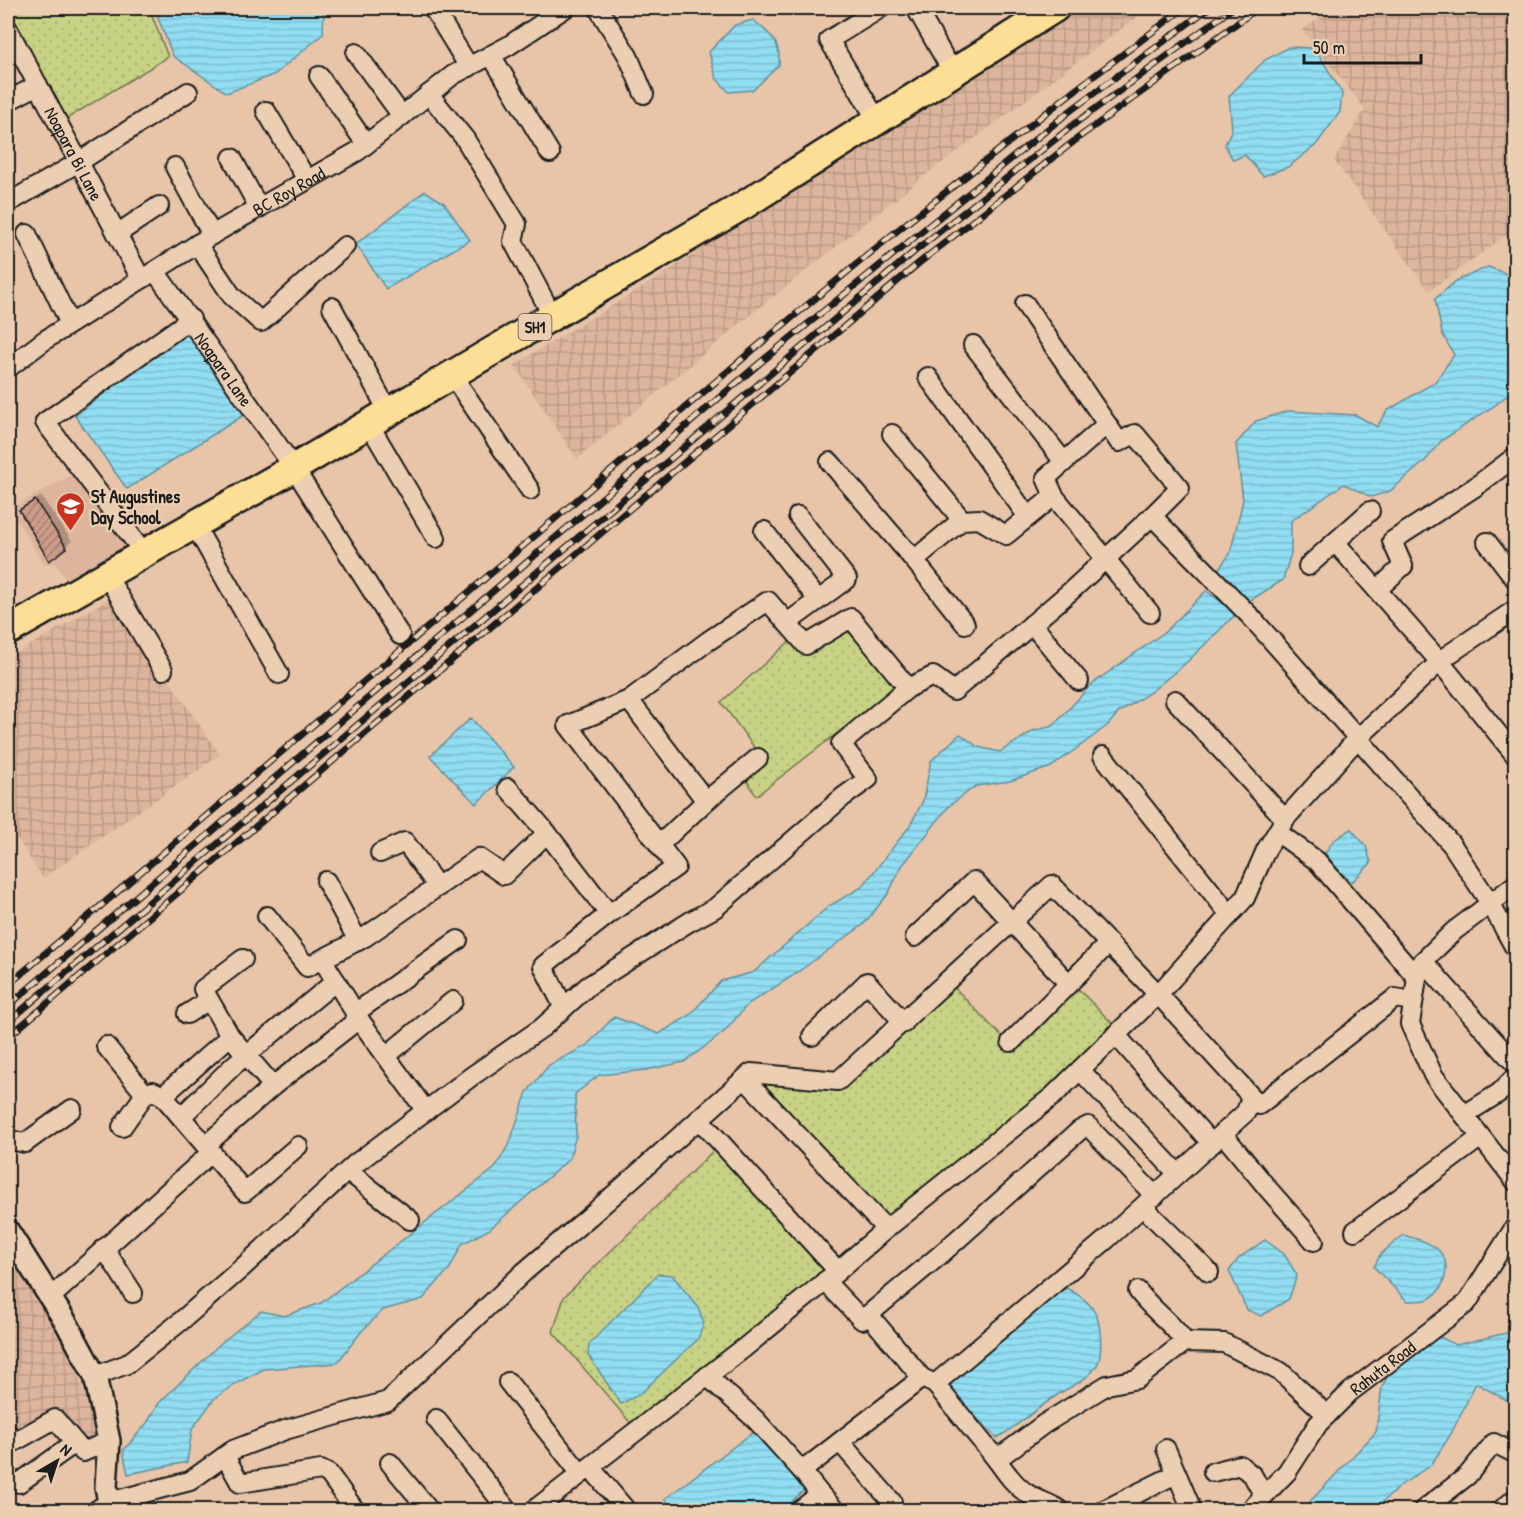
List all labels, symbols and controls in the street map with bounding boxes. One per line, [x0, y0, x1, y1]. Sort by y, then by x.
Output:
scale bar [1304, 27, 1421, 65]
text: 50 m [1313, 35, 1345, 60]
street label: Noapara Bi Lane [39, 102, 110, 205]
street label: BC Roy Road [248, 160, 329, 222]
road number: SH1 [518, 314, 552, 340]
street label: Noapara Lane [189, 327, 259, 411]
place label: St Augustines Day School [91, 484, 180, 531]
school or university icon: St Augustines Day School [54, 490, 86, 532]
street label: Rahuta Road [1344, 1334, 1420, 1401]
north arrow [27, 1431, 87, 1491]
text: N [56, 1438, 77, 1461]

